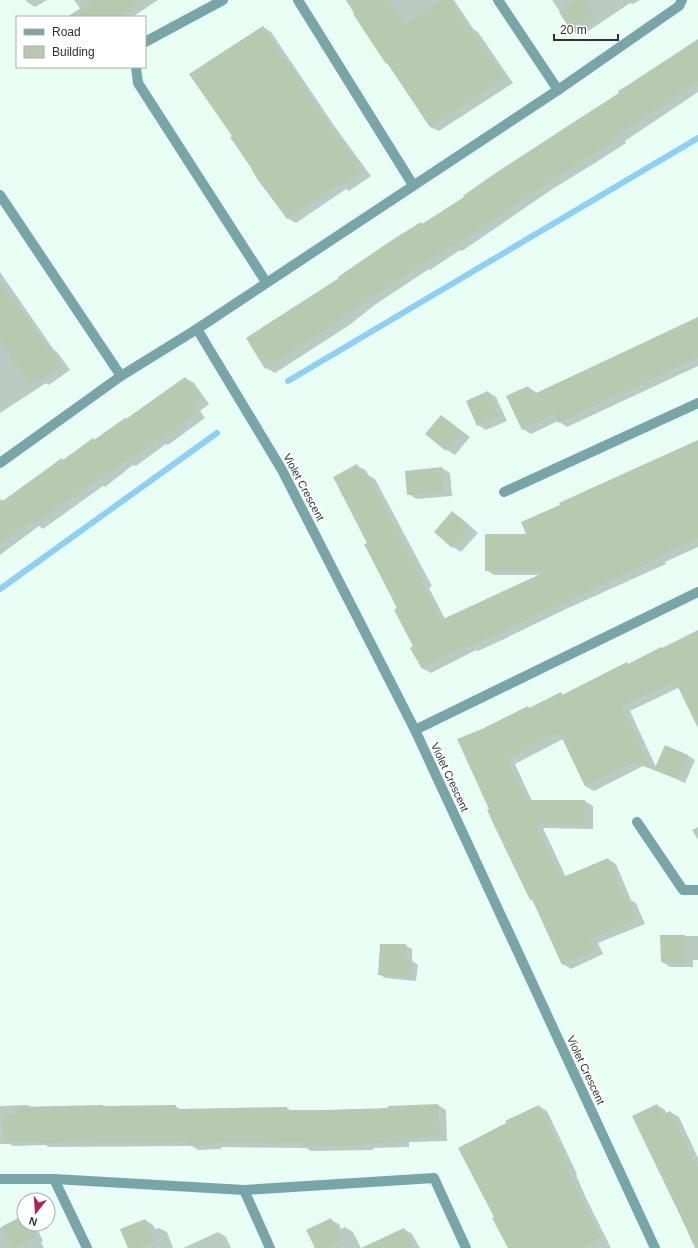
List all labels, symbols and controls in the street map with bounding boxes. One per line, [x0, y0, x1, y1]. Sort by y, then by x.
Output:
legend [16, 16, 146, 68]
scale bar [554, 16, 618, 42]
text: 20 m [560, 23, 587, 37]
text: Road [52, 25, 81, 39]
text: Building [52, 45, 95, 59]
street label: Violet Crescent [281, 451, 327, 523]
street label: Violet Crescent [429, 741, 471, 813]
street label: Violet Crescent [565, 1034, 607, 1106]
north arrow [16, 1192, 56, 1232]
text: N [27, 1215, 39, 1228]

